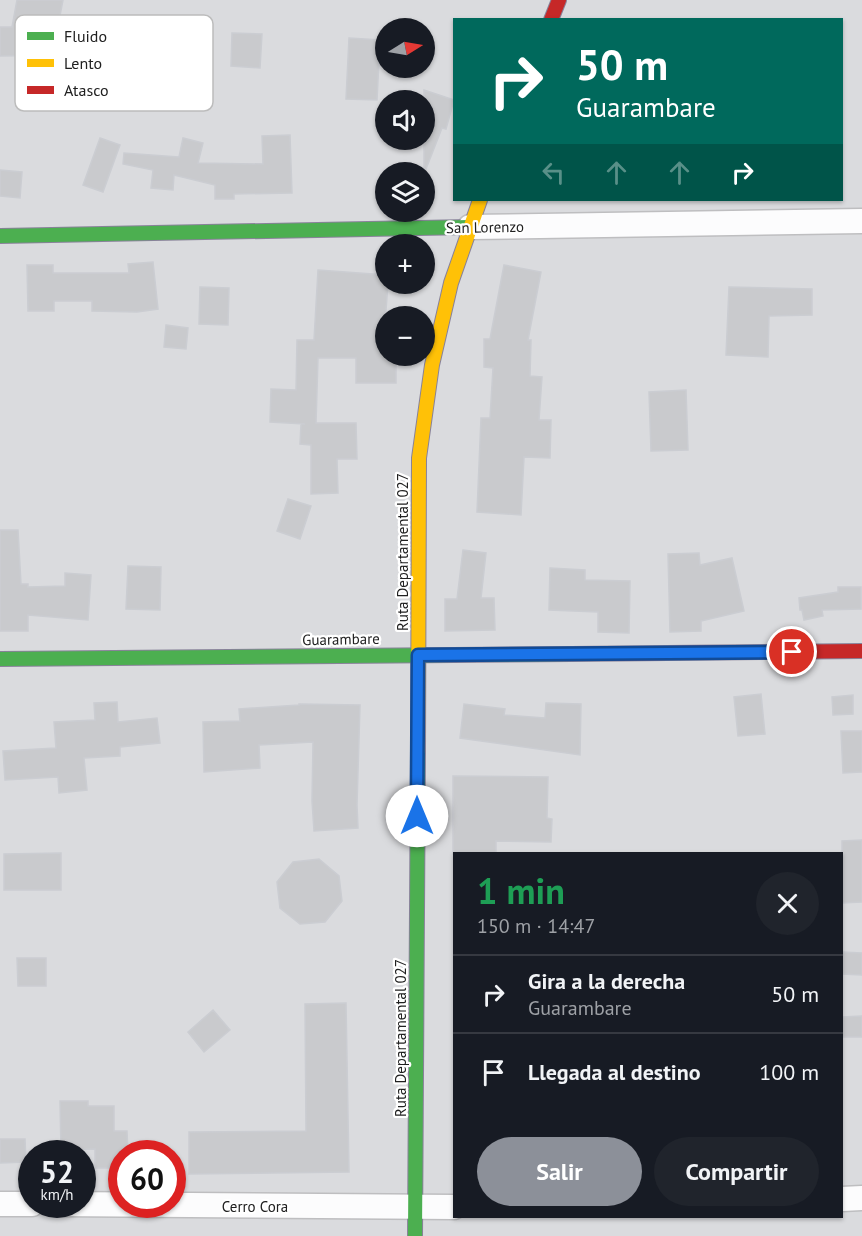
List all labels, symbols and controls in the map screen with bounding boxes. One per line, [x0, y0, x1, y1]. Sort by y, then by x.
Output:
legend [15, 15, 213, 111]
north arrow [375, 18, 435, 78]
map controls [375, 18, 435, 366]
text: Fluido [64, 26, 107, 46]
text: 50 m [576, 37, 668, 92]
icon: right [477, 42, 555, 120]
text: Lento [64, 53, 102, 73]
text: Atasco [64, 80, 109, 100]
button: sound [375, 90, 435, 150]
text: Guarambare [576, 90, 716, 124]
icon: left [537, 156, 570, 189]
icon: ahead [600, 156, 633, 189]
icon: ahead [663, 156, 696, 189]
icon: right [726, 156, 759, 189]
button: layers [375, 162, 435, 222]
street label: San Lorenzo [446, 217, 524, 237]
button: + [375, 234, 435, 294]
button: − [375, 306, 435, 366]
street label: Ruta Departamental 027 [393, 473, 412, 631]
pin [766, 626, 817, 677]
street label: Guarambare [302, 629, 380, 649]
icon: arrive [775, 635, 808, 668]
position arrow [385, 784, 449, 848]
text: 1 min [477, 867, 565, 914]
button: close [756, 872, 819, 935]
text: 150 m · 14:47 [477, 913, 595, 939]
street label: Ruta Departamental 027 [391, 959, 410, 1117]
text: Gira a la derecha [528, 967, 685, 995]
icon: right [477, 978, 510, 1011]
text: 50 m [771, 980, 819, 1008]
text: Guarambare [528, 995, 632, 1021]
icon: arrive [477, 1056, 510, 1089]
text: Llegada al destino [528, 1058, 701, 1086]
text: 100 m [759, 1058, 819, 1086]
button: Salir [477, 1137, 642, 1206]
button: Compartir [654, 1137, 819, 1206]
speed limit sign: 60 [108, 1140, 186, 1218]
text: 52 [40, 1152, 74, 1191]
text: km/h [41, 1185, 73, 1204]
street label: Cerro Cora [222, 1197, 288, 1216]

